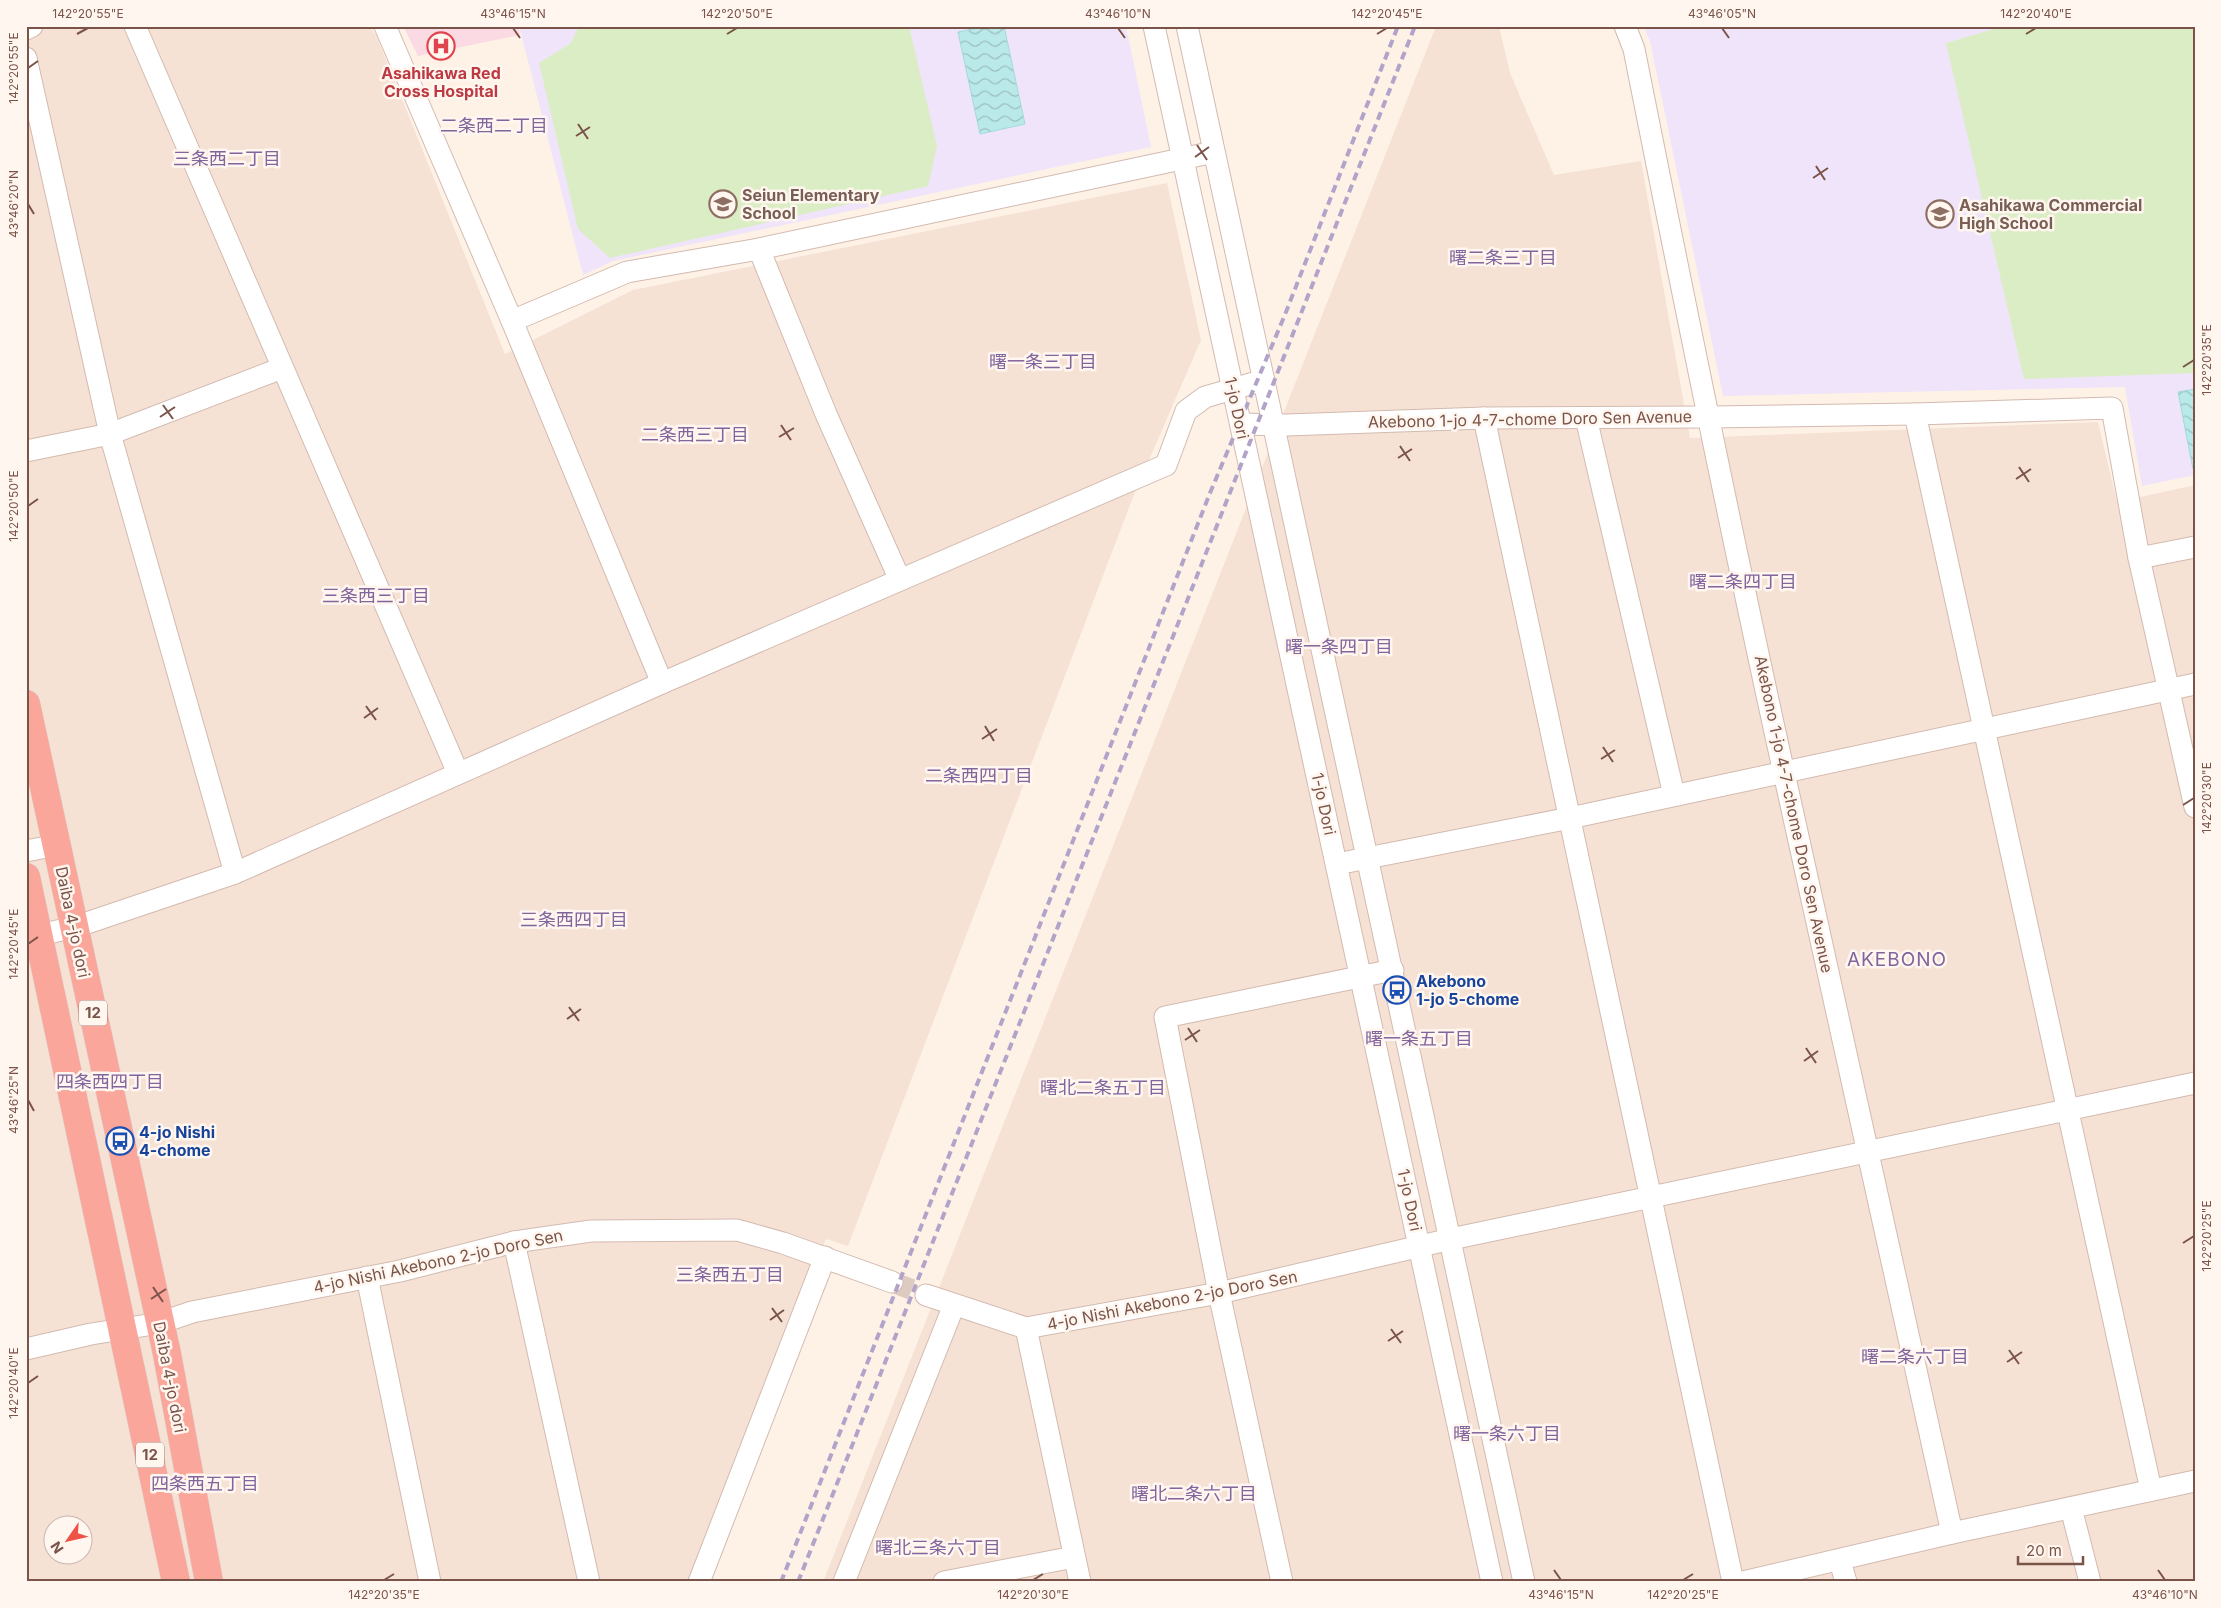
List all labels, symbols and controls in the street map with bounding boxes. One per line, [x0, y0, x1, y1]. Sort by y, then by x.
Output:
text: 142°20'55"E [52, 6, 124, 21]
text: 43°46'15"N [480, 6, 546, 21]
text: 142°20'50"E [701, 6, 773, 21]
text: 43°46'10"N [1085, 6, 1151, 21]
text: 142°20'45"E [1351, 6, 1423, 21]
text: 43°46'05"N [1688, 6, 1756, 21]
text: 142°20'40"E [2000, 6, 2072, 21]
hospital icon: Asahikawa Red Cross Hospital [426, 31, 456, 61]
text: 142°20'55"E [6, 32, 21, 104]
place label: Asahikawa Red Cross Hospital [381, 63, 501, 101]
district label: 二条西二丁目 [440, 115, 548, 136]
district label: 三条西二丁目 [173, 148, 281, 169]
text: 43°46'20"N [6, 170, 21, 238]
place label: Seiun Elementary School [742, 185, 880, 223]
school or university icon: Seiun Elementary School [708, 189, 738, 219]
place label: Asahikawa Commercial High School [1959, 195, 2142, 233]
school or university icon: Asahikawa Commercial High School [1925, 199, 1955, 229]
district label: 曙二条三丁目 [1449, 247, 1557, 268]
text: 142°20'35"E [2199, 324, 2214, 396]
district label: 曙一条三丁目 [989, 351, 1097, 372]
street label: 1-jo Dori [1221, 375, 1253, 441]
street label: Akebono 1-jo 4-7-chome Doro Sen Avenue [1368, 406, 1692, 432]
district label: 二条西三丁目 [641, 424, 749, 445]
text: 142°20'50"E [6, 470, 21, 542]
district label: 曙二条四丁目 [1689, 571, 1797, 592]
district label: 三条西三丁目 [322, 585, 430, 606]
district label: 曙一条四丁目 [1285, 636, 1393, 657]
street label: Akebono 1-jo 4-7-chome Doro Sen Avenue [1751, 653, 1837, 975]
text: 142°20'30"E [2199, 762, 2214, 834]
district label: 二条西四丁目 [925, 765, 1033, 786]
street label: 1-jo Dori [1308, 771, 1340, 837]
street label: Daiba 4-jo dori [51, 865, 95, 979]
text: 142°20'45"E [6, 908, 21, 980]
district label: 三条西四丁目 [520, 909, 628, 930]
district label: AKEBONO [1847, 948, 1947, 971]
place label: Akebono 1-jo 5-chome [1416, 971, 1519, 1009]
bus stop icon: Akebono 1-jo 5-chome [1382, 975, 1412, 1005]
road number: 12 [79, 1000, 107, 1026]
district label: 曙一条五丁目 [1365, 1028, 1473, 1049]
text: 43°46'25"N [6, 1066, 21, 1134]
district label: 四条西四丁目 [56, 1071, 164, 1092]
district label: 曙北二条五丁目 [1040, 1077, 1166, 1098]
place label: 4-jo Nishi 4-chome [139, 1122, 215, 1160]
bus stop icon: 4-jo Nishi 4-chome [105, 1126, 135, 1156]
street label: 1-jo Dori [1394, 1167, 1426, 1233]
text: 142°20'25"E [2199, 1200, 2214, 1272]
street label: 4-jo Nishi Akebono 2-jo Doro Sen [311, 1225, 565, 1297]
district label: 三条西五丁目 [676, 1264, 784, 1285]
street label: 4-jo Nishi Akebono 2-jo Doro Sen [1045, 1266, 1299, 1334]
street label: Daiba 4-jo dori [149, 1320, 191, 1434]
district label: 曙二条六丁目 [1861, 1346, 1969, 1367]
text: 142°20'40"E [6, 1347, 21, 1419]
district label: 曙一条六丁目 [1453, 1423, 1561, 1444]
road number: 12 [136, 1442, 164, 1468]
district label: 四条西五丁目 [151, 1473, 259, 1494]
district label: 曙北二条六丁目 [1131, 1483, 1257, 1504]
north arrow [42, 1516, 92, 1566]
scale bar [2018, 1533, 2084, 1565]
district label: 曙北三条六丁目 [875, 1537, 1001, 1558]
text: N [47, 1538, 67, 1557]
text: 20 m [2026, 1541, 2062, 1560]
text: 142°20'35"E [348, 1587, 420, 1602]
text: 142°20'30"E [997, 1587, 1069, 1602]
text: 43°46'15"N [1528, 1587, 1594, 1602]
text: 142°20'25"E [1647, 1587, 1719, 1602]
text: 43°46'10"N [2132, 1587, 2198, 1602]

